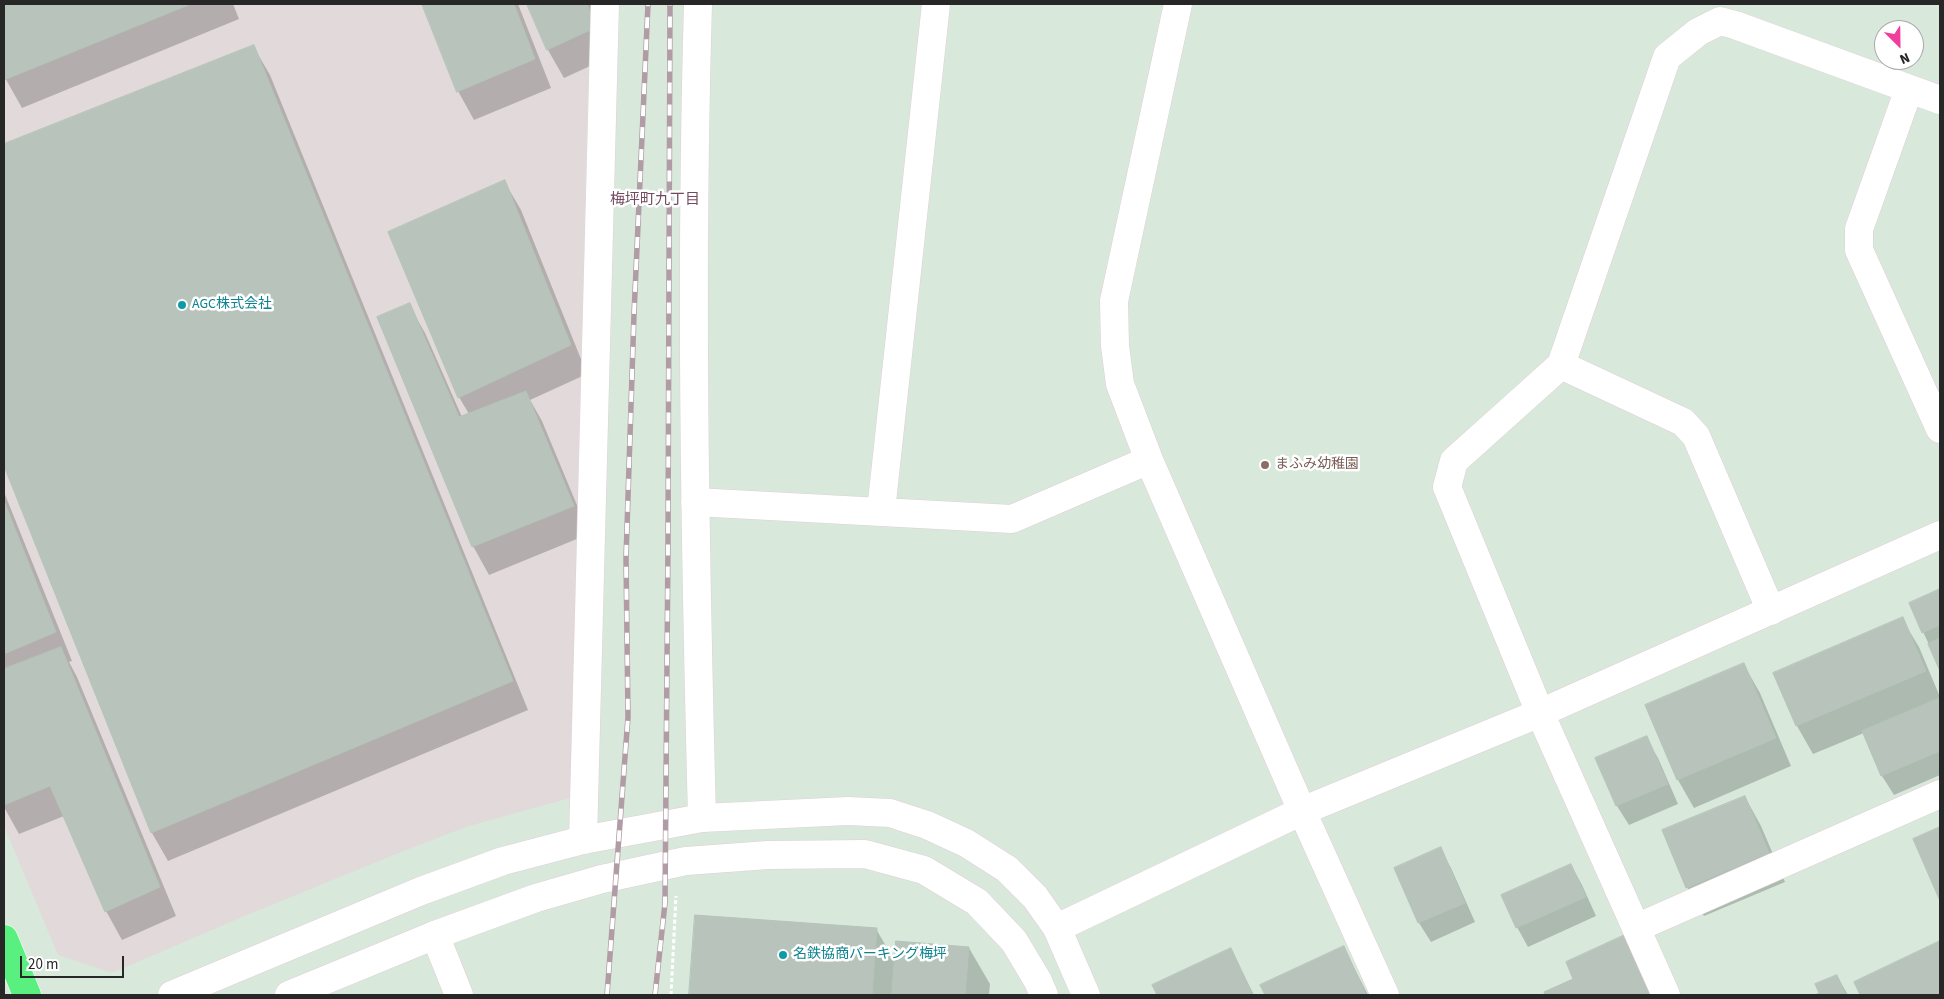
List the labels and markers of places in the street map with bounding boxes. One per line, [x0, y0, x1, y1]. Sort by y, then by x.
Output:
place label: AGC株式会社 [192, 297, 272, 313]
marker: AGC株式会社 [176, 299, 188, 311]
place label: まふみ幼稚園 [1275, 457, 1359, 473]
marker: まふみ幼稚園 [1259, 459, 1271, 471]
place label: 名鉄協商パーキング梅坪 [793, 947, 947, 963]
marker: 名鉄協商パーキング梅坪 [777, 949, 789, 961]

